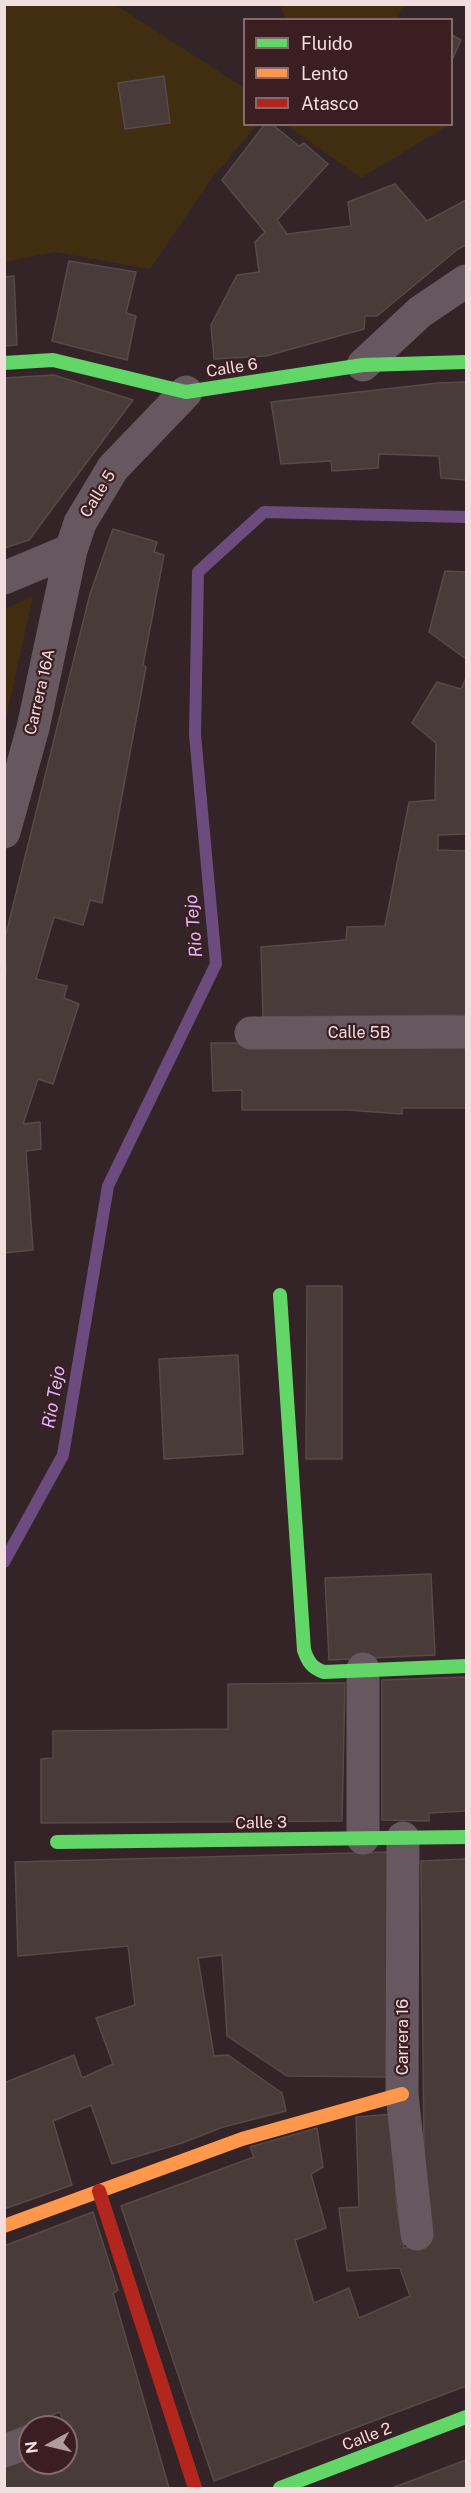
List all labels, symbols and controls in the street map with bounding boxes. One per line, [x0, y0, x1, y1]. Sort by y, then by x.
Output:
legend [243, 18, 453, 126]
text: Fluido [301, 33, 353, 54]
text: Lento [301, 63, 348, 84]
text: Atasco [301, 93, 359, 114]
street label: Calle 6 [205, 354, 259, 382]
street label: Calle 5 [76, 467, 120, 521]
street label: Carrera 16A [21, 647, 59, 737]
water label: Rio Tejo [180, 894, 208, 958]
street label: Calle 5B [328, 1023, 390, 1043]
water label: Rio Tejo [38, 1364, 70, 1430]
street label: Calle 3 [235, 1813, 287, 1833]
street label: Carrera 16 [393, 1999, 413, 2075]
north arrow [18, 2415, 78, 2475]
street label: Calle 2 [340, 2419, 394, 2455]
text: N [21, 2440, 42, 2455]

